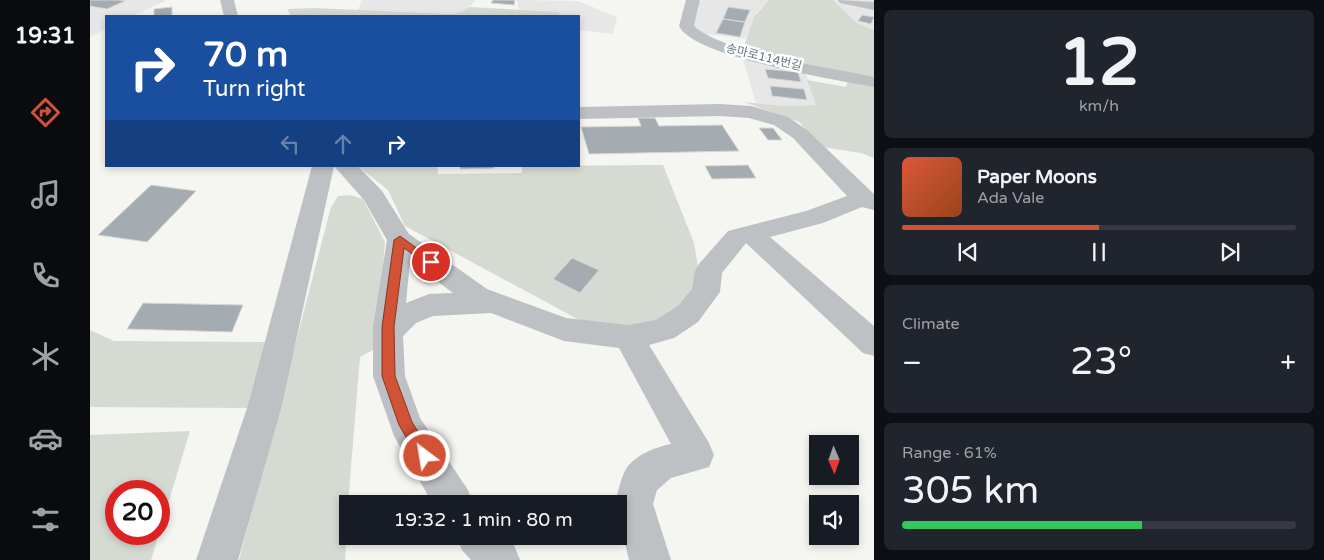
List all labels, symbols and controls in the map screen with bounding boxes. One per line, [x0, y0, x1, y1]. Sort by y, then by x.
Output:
text: 19:31 [15, 23, 75, 49]
text: 12 [1058, 24, 1140, 103]
text: 70 m [203, 34, 288, 76]
icon: right [120, 35, 185, 100]
street label: 송마로114번길 [725, 41, 803, 73]
text: Turn right [203, 76, 305, 102]
icon: directions [28, 95, 63, 130]
text: km/h [1079, 96, 1119, 116]
icon: left [276, 130, 304, 158]
icon: ahead [329, 130, 357, 158]
icon: right [382, 130, 410, 158]
text: Paper Moons [977, 166, 1097, 188]
icon: music [28, 177, 63, 212]
text: Ada Vale [977, 188, 1044, 208]
icon: previous [954, 238, 982, 266]
icon: pause [1085, 238, 1113, 266]
icon: next [1216, 238, 1244, 266]
pin [410, 241, 452, 283]
icon: arrive [417, 248, 445, 276]
icon: phone [28, 258, 63, 293]
text: Climate [902, 314, 960, 334]
icon: climate [28, 339, 63, 374]
text: 23° [1070, 339, 1132, 385]
text: − [902, 346, 922, 380]
text: + [1280, 346, 1296, 380]
icon: car [28, 421, 63, 456]
position arrow [398, 429, 450, 481]
north arrow [809, 435, 859, 485]
map controls [809, 435, 859, 545]
text: Range · 61% [902, 443, 997, 463]
text: 305 km [902, 468, 1039, 514]
speed limit sign: 20 [105, 480, 170, 545]
button: sound [809, 495, 859, 545]
icon: filters [28, 502, 63, 537]
text: 19:32 · 1 min · 80 m [393, 509, 573, 531]

